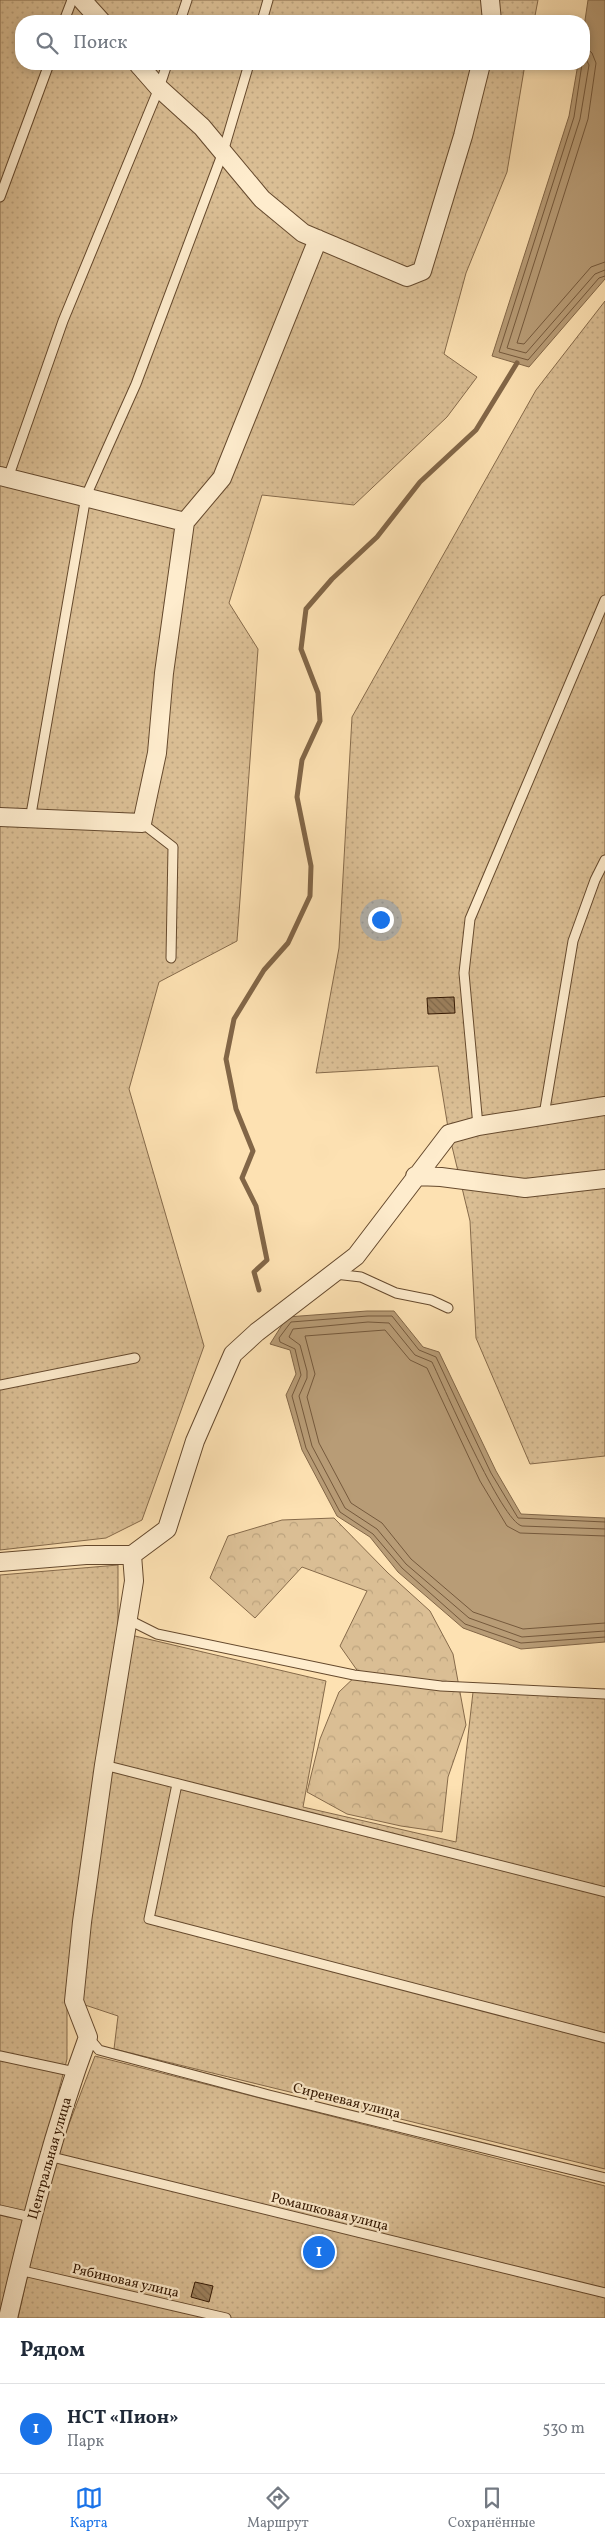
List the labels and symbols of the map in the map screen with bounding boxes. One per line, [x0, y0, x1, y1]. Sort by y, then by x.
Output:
your location [368, 907, 394, 933]
street label: Сиреневая улица [291, 2079, 402, 2124]
street label: Центральная улица [24, 2095, 77, 2222]
street label: Ромашковая улица [269, 2189, 391, 2236]
pin: 1 [303, 2233, 335, 2271]
street label: Рябиновая улица [70, 2260, 181, 2303]

